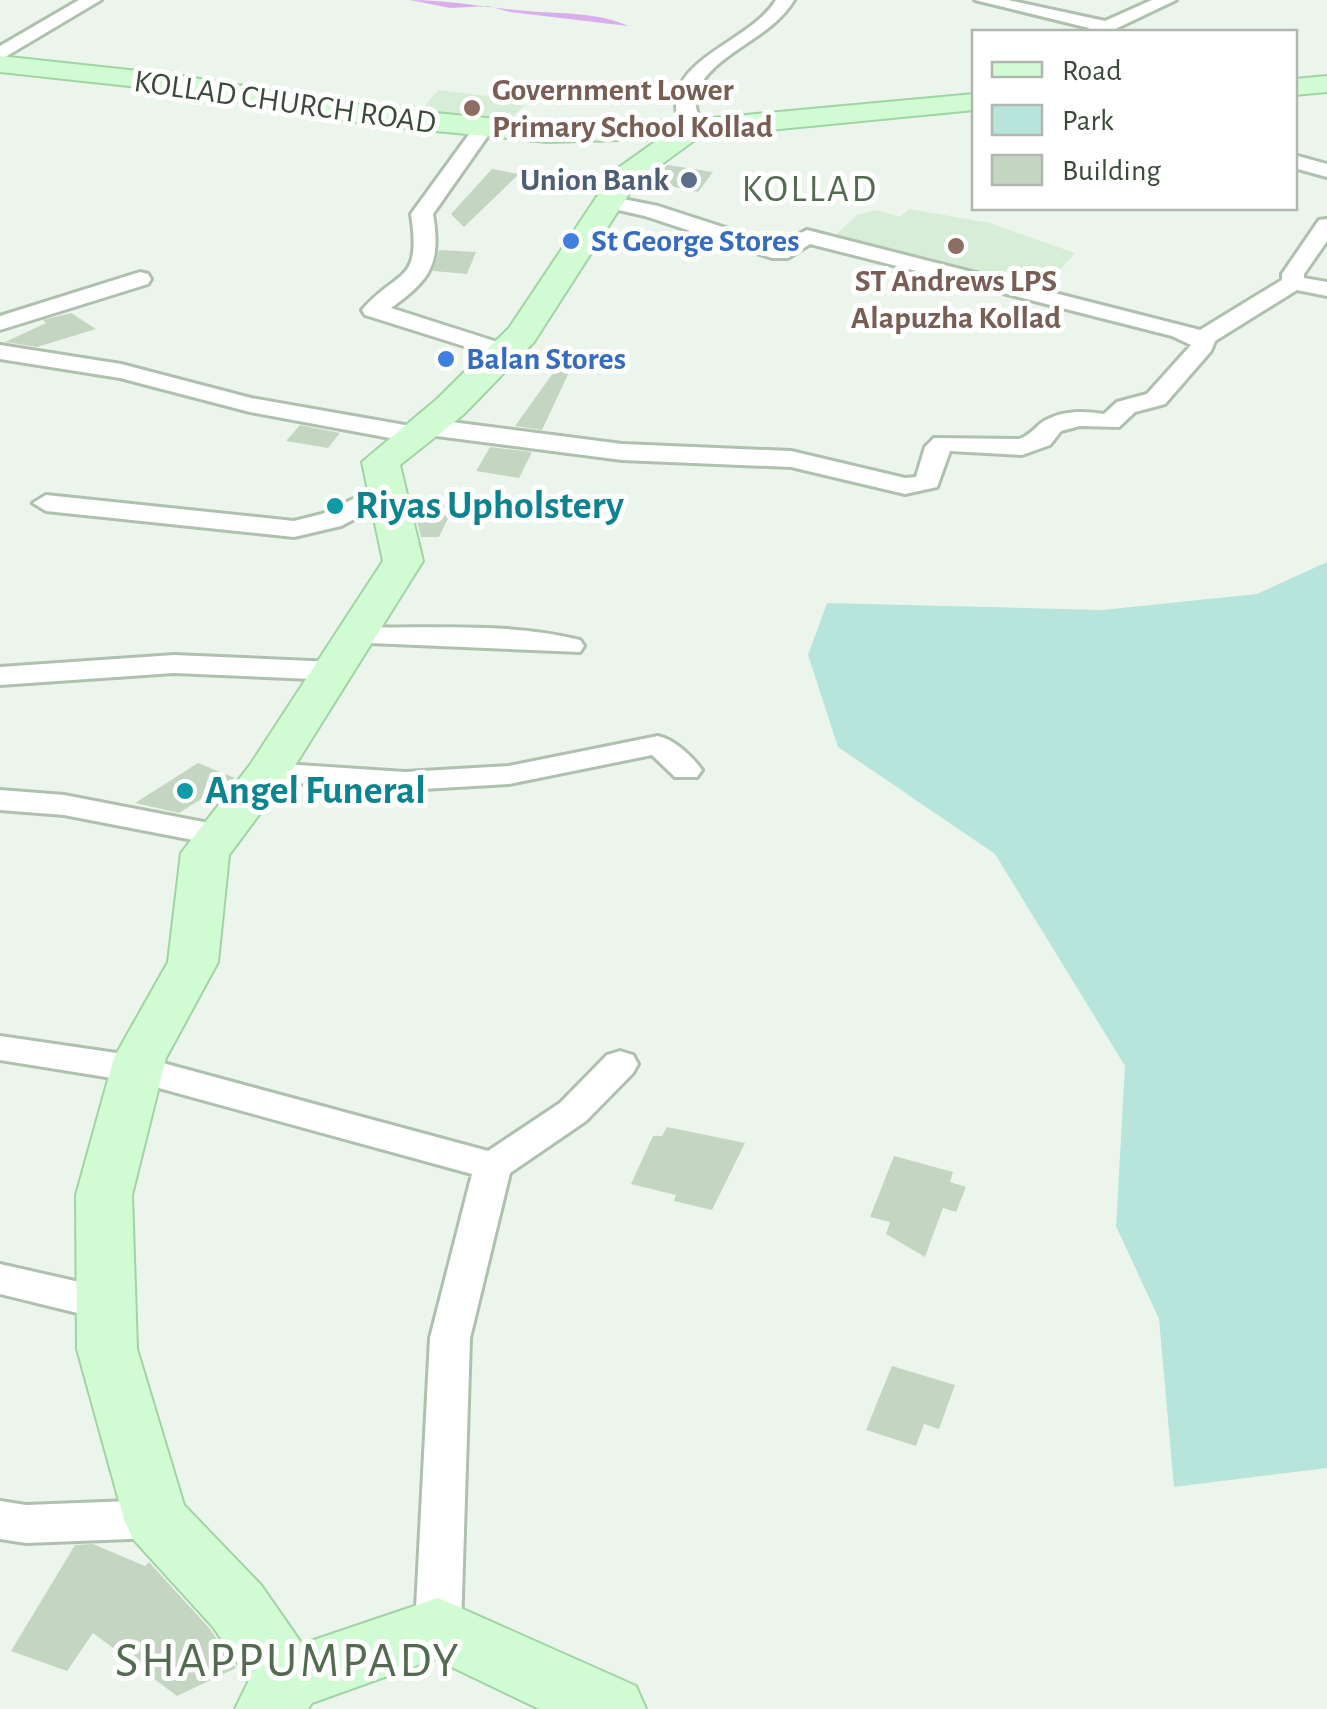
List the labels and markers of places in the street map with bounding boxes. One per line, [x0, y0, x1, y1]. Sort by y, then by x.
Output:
place label: Government Lower Primary School Kollad [492, 74, 773, 143]
marker: Government Lower Primary School Kollad [461, 97, 483, 119]
place label: Union Bank [520, 164, 669, 196]
marker: Union Bank [678, 169, 700, 191]
place label: St George Stores [591, 225, 799, 257]
marker: St George Stores [560, 230, 582, 252]
marker: ST Andrews LPS Alapuzha Kollad [945, 235, 967, 257]
place label: ST Andrews LPS Alapuzha Kollad [851, 265, 1061, 334]
place label: Balan Stores [466, 343, 626, 375]
marker: Balan Stores [435, 348, 457, 370]
place label: Riyas Upholstery [355, 486, 624, 526]
marker: Riyas Upholstery [324, 495, 346, 517]
place label: Angel Funeral [205, 771, 426, 811]
marker: Angel Funeral [174, 780, 196, 802]

